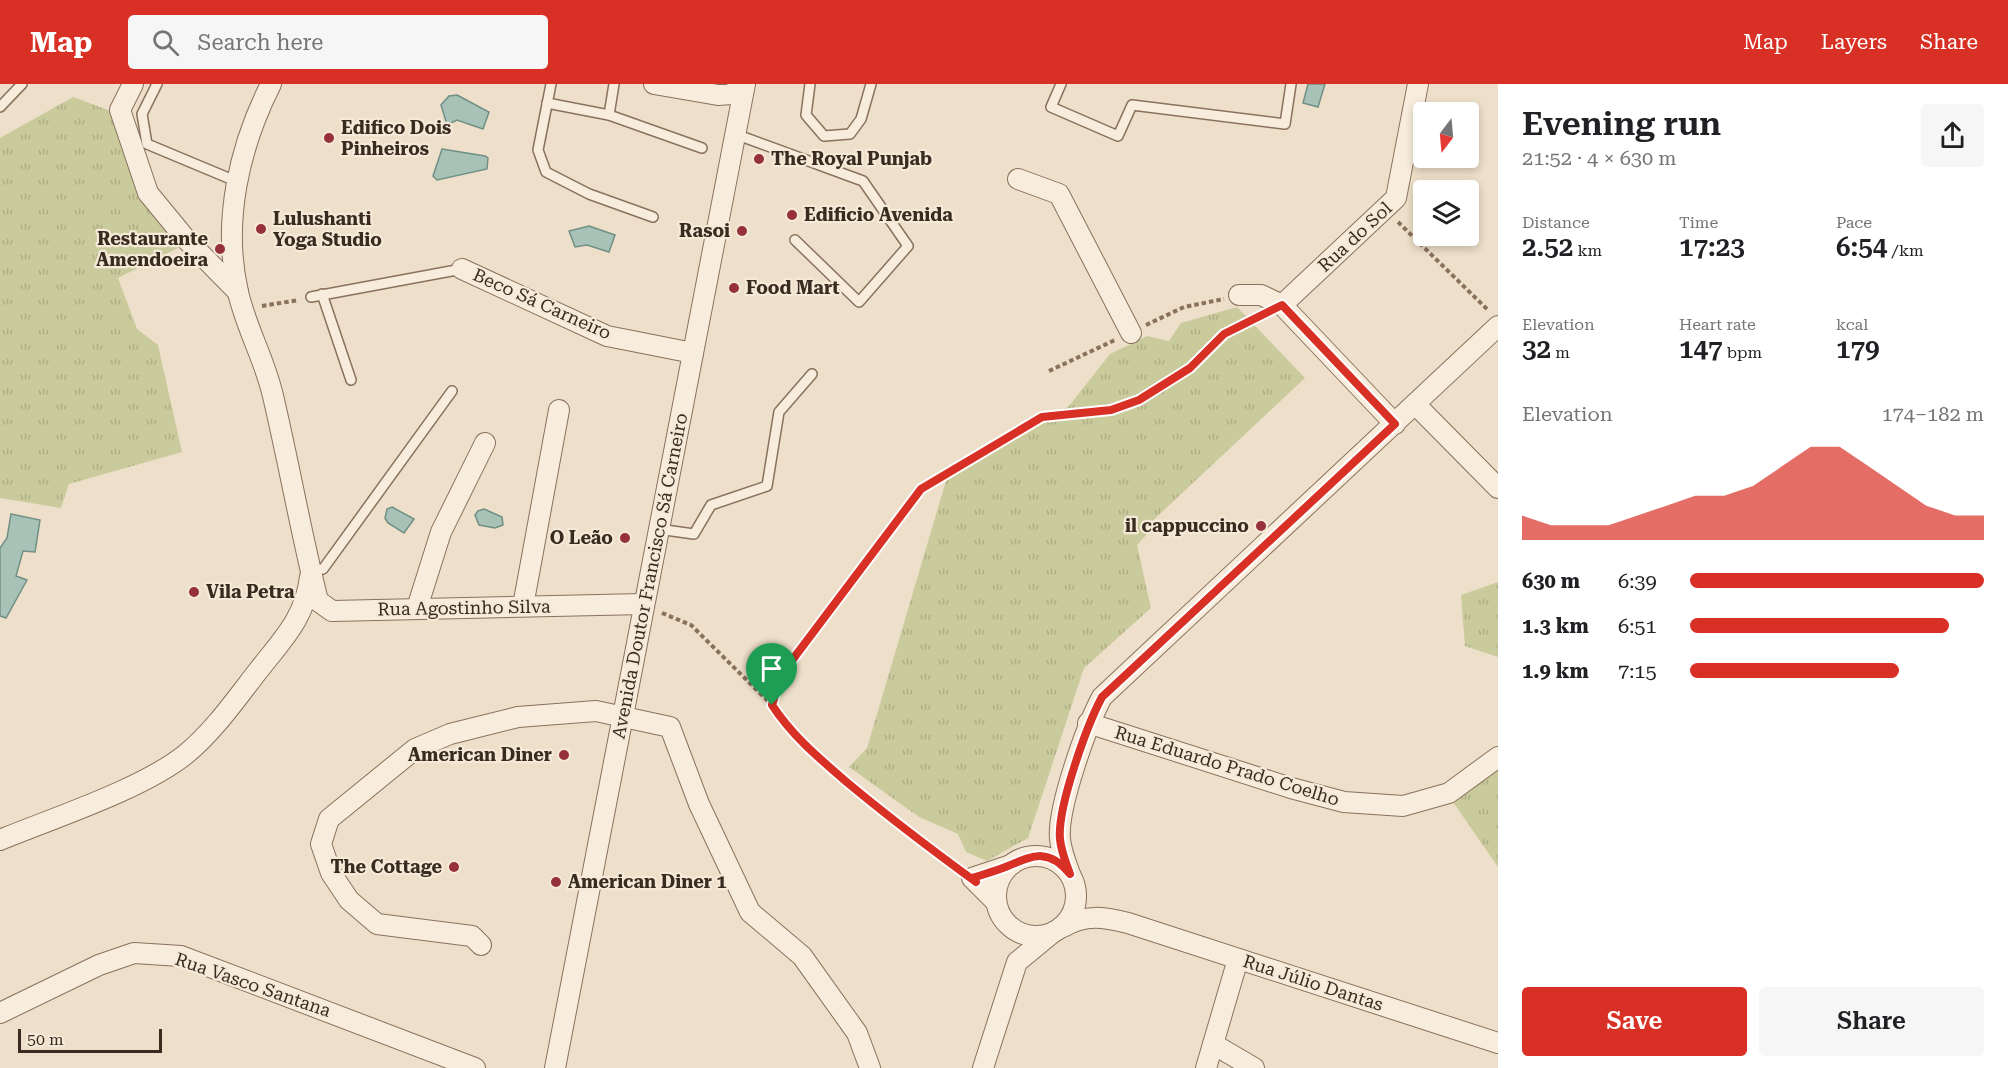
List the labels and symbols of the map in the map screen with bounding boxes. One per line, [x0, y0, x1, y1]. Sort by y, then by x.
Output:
north arrow [1413, 102, 1479, 168]
place label: Edifico Dois Pinheiros [341, 117, 451, 159]
marker: Edifico Dois Pinheiros [322, 131, 336, 145]
place label: The Royal Punjab [771, 148, 932, 169]
marker: The Royal Punjab [752, 152, 766, 166]
street label: Rua do Sol [1314, 197, 1396, 276]
place label: Edificio Avenida [804, 204, 953, 225]
place label: Lulushanti Yoga Studio [273, 208, 382, 250]
marker: Edificio Avenida [785, 208, 799, 222]
place label: Rasoi [679, 220, 730, 241]
marker: Lulushanti Yoga Studio [254, 222, 268, 236]
marker: Rasoi [735, 224, 749, 238]
place label: Restaurante Amendoeira [96, 228, 208, 270]
marker: Restaurante Amendoeira [213, 242, 227, 256]
street label: Beco Sá Carneiro [470, 264, 615, 343]
place label: Food Mart [746, 277, 840, 298]
marker: Food Mart [727, 281, 741, 295]
street label: Avenida Doutor Francisco Sá Carneiro [608, 411, 691, 741]
place label: il cappuccino [1125, 515, 1249, 536]
marker: il cappuccino [1254, 519, 1268, 533]
place label: O Leão [550, 527, 613, 548]
marker: O Leão [618, 531, 632, 545]
place label: Vila Petra [206, 581, 295, 602]
marker: Vila Petra [187, 585, 201, 599]
street label: Rua Agostinho Silva [377, 595, 551, 620]
pin [746, 643, 797, 705]
street label: Rua Eduardo Prado Coelho [1112, 721, 1342, 810]
place label: American Diner [408, 744, 552, 765]
marker: American Diner [557, 748, 571, 762]
place label: The Cottage [330, 856, 442, 877]
marker: The Cottage [447, 860, 461, 874]
place label: American Diner 1 [568, 871, 727, 892]
marker: American Diner 1 [549, 875, 563, 889]
street label: Rua Vasco Santana [172, 948, 334, 1021]
street label: Rua Júlio Dantas [1241, 950, 1386, 1015]
scale bar [18, 1026, 162, 1054]

